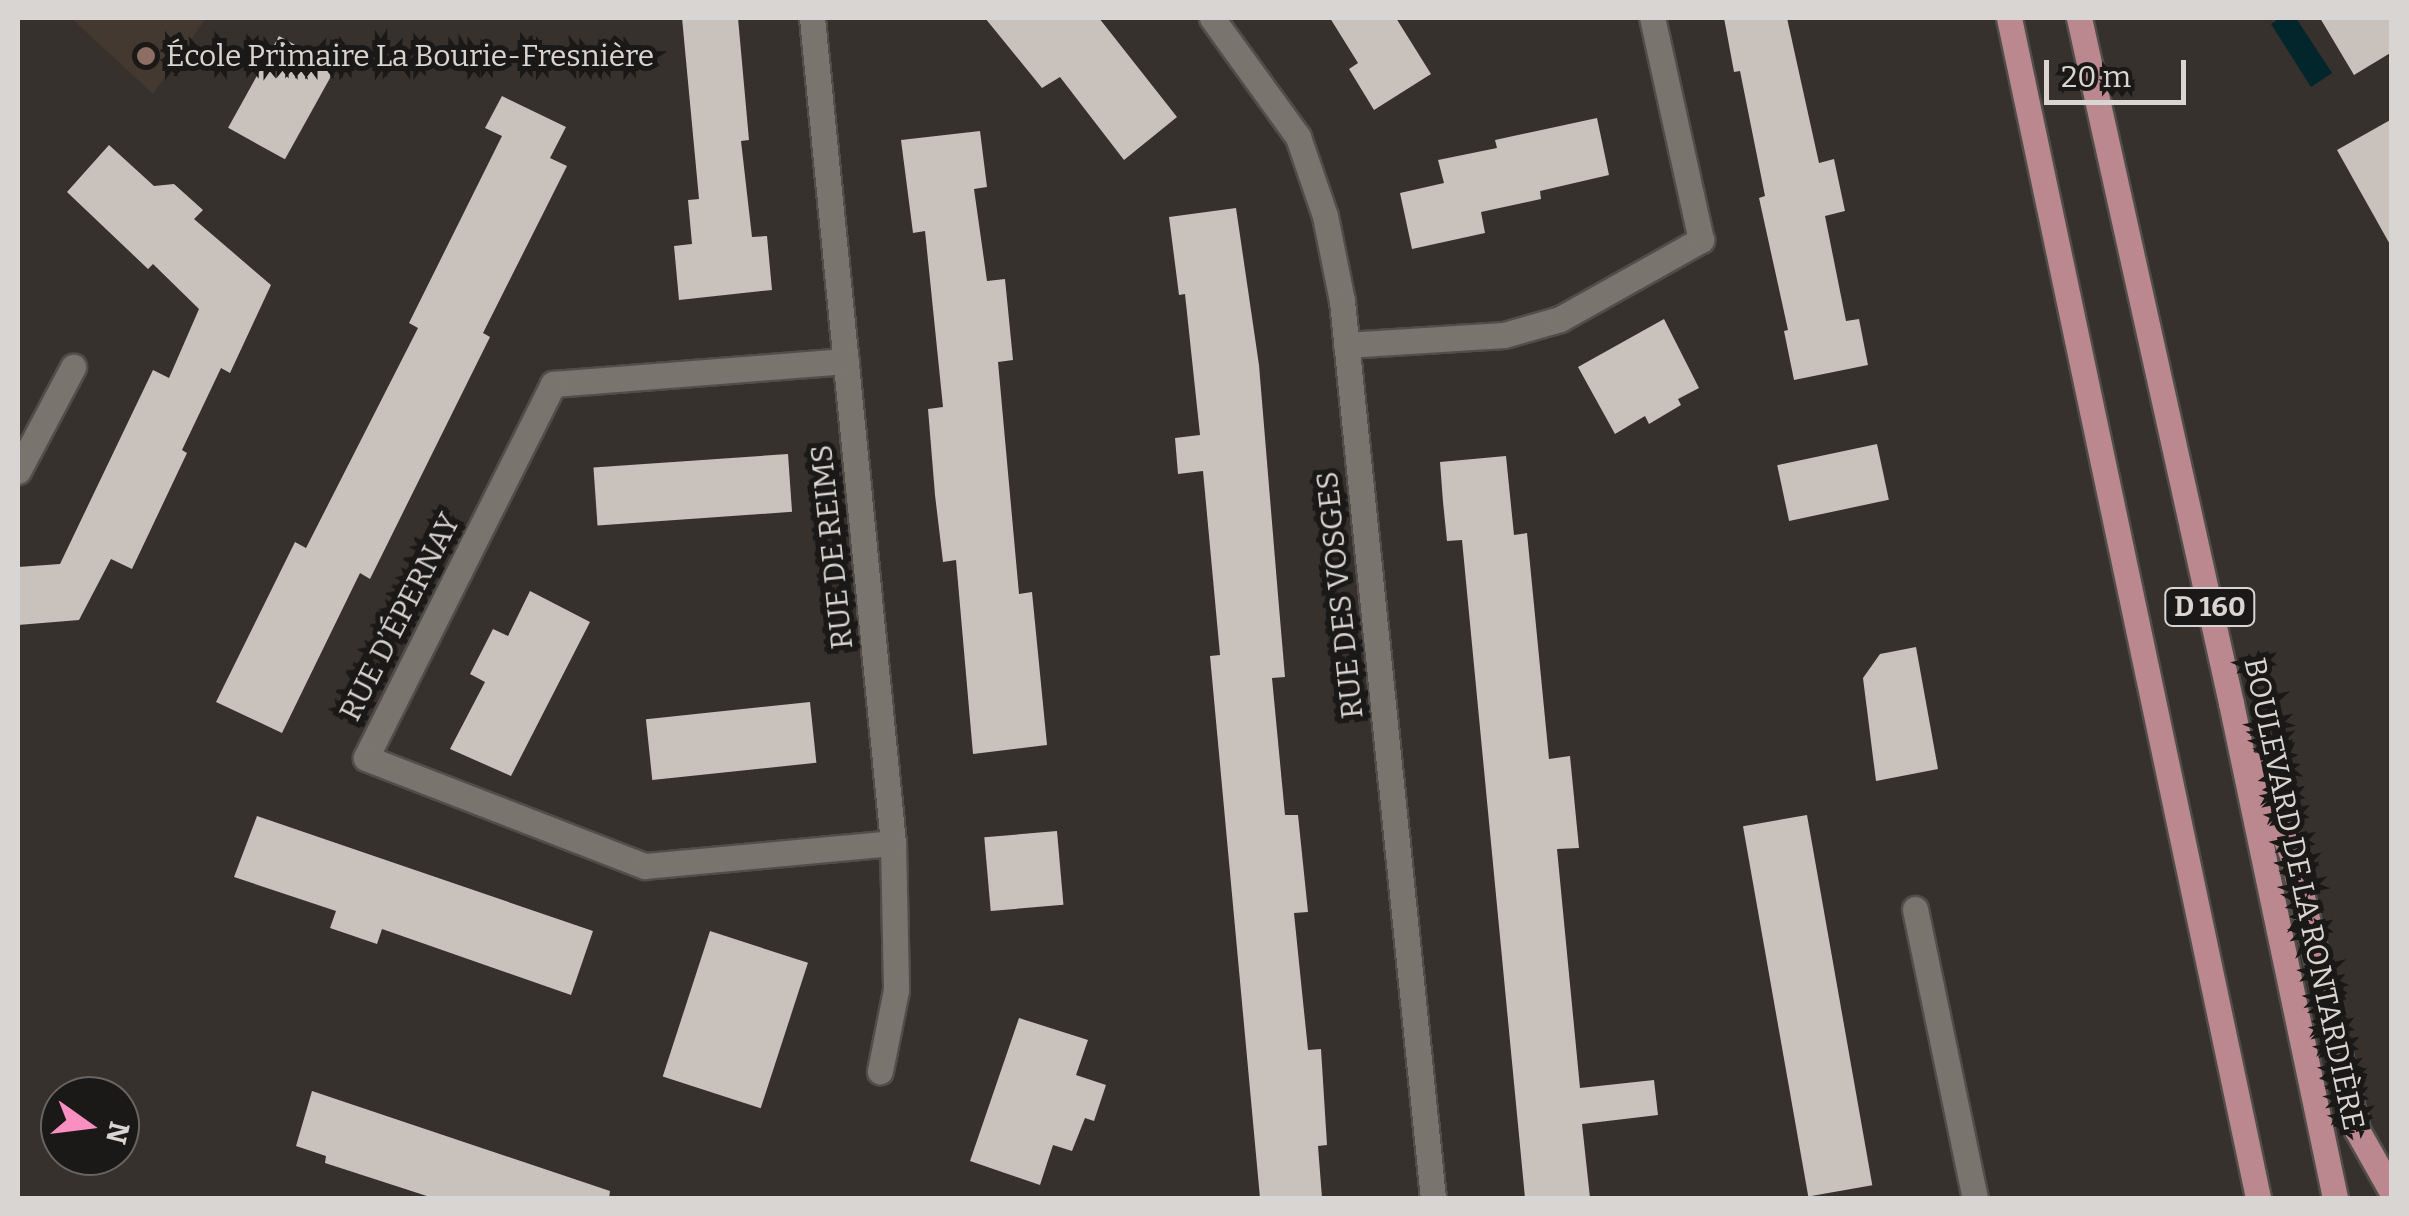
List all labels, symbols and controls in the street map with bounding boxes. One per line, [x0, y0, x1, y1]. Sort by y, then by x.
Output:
place label: École Primaire La Bourie-Fresnière [166, 38, 654, 74]
scale bar [2049, 40, 2192, 102]
marker: École Primaire La Bourie-Fresnière [135, 45, 157, 67]
text: 20 m [2061, 59, 2131, 95]
street label: RUE DE REIMS [803, 443, 861, 651]
street label: RUE DES VOSGES [1309, 470, 1371, 720]
street label: RUE D’ÉPERNAY [332, 507, 468, 727]
road number: D 160 [2162, 584, 2258, 630]
street label: BOULEVARD DE LA RONTARDIÈRE [2236, 655, 2372, 1133]
north arrow [40, 1076, 140, 1176]
text: N [99, 1118, 136, 1147]

